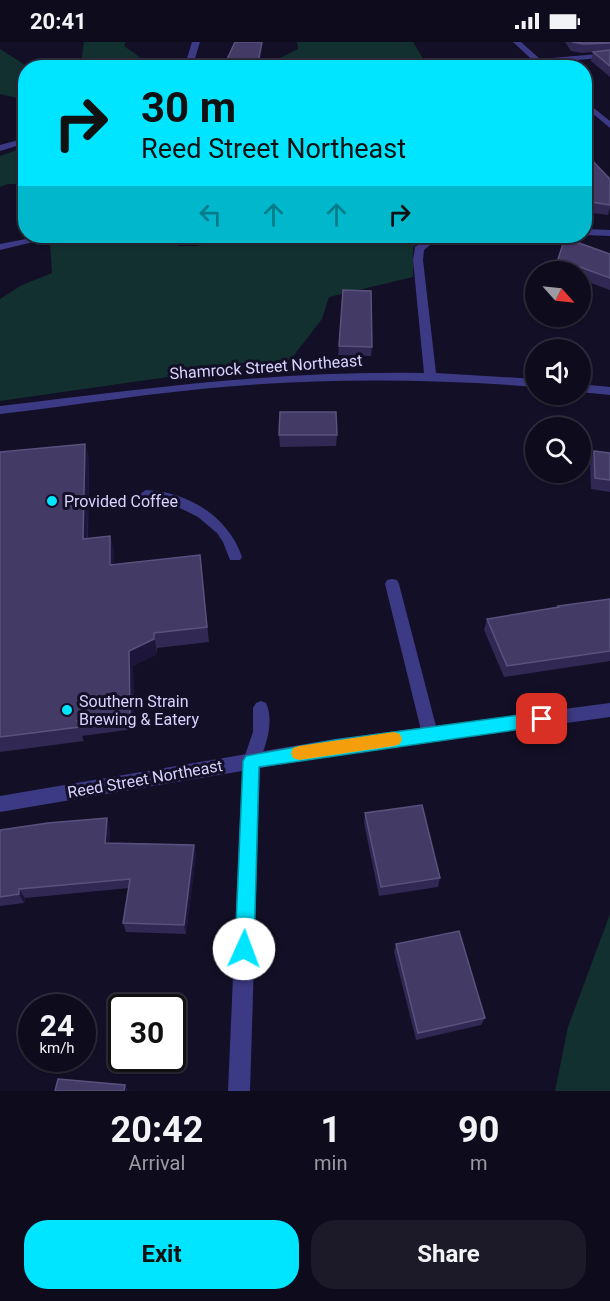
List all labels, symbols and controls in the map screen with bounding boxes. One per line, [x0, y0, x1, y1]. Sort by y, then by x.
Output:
text: 20:41 [30, 9, 87, 34]
text: 30 m [141, 83, 236, 132]
icon: right [42, 84, 120, 162]
text: Reed Street Northeast [141, 133, 406, 165]
icon: left [194, 198, 227, 231]
icon: ahead [257, 198, 290, 231]
icon: ahead [320, 198, 353, 231]
icon: right [383, 198, 416, 231]
north arrow [525, 261, 591, 327]
map controls [525, 261, 591, 483]
button: sound [525, 339, 591, 405]
street label: Shamrock Street Northeast [169, 351, 363, 383]
button: search [525, 417, 591, 483]
place label: Provided Coffee [64, 492, 178, 511]
marker: Provided Coffee [45, 494, 59, 508]
place label: Southern Strain Brewing & Eatery [79, 692, 199, 729]
pin [516, 693, 567, 744]
icon: arrive [525, 702, 558, 735]
marker: Southern Strain Brewing & Eatery [60, 703, 74, 717]
street label: Reed Street Northeast [66, 756, 224, 802]
position arrow [212, 917, 276, 981]
speed limit sign: 30 [108, 994, 186, 1072]
text: 24 [40, 1008, 74, 1043]
text: km/h [39, 1039, 75, 1057]
text: 20:42 [111, 1109, 203, 1151]
text: 1 [320, 1109, 341, 1151]
text: 90 [458, 1109, 499, 1151]
text: Arrival [129, 1151, 185, 1175]
text: min [314, 1151, 347, 1175]
text: m [470, 1151, 487, 1175]
button: Exit [24, 1220, 299, 1289]
button: Share [311, 1220, 586, 1289]

